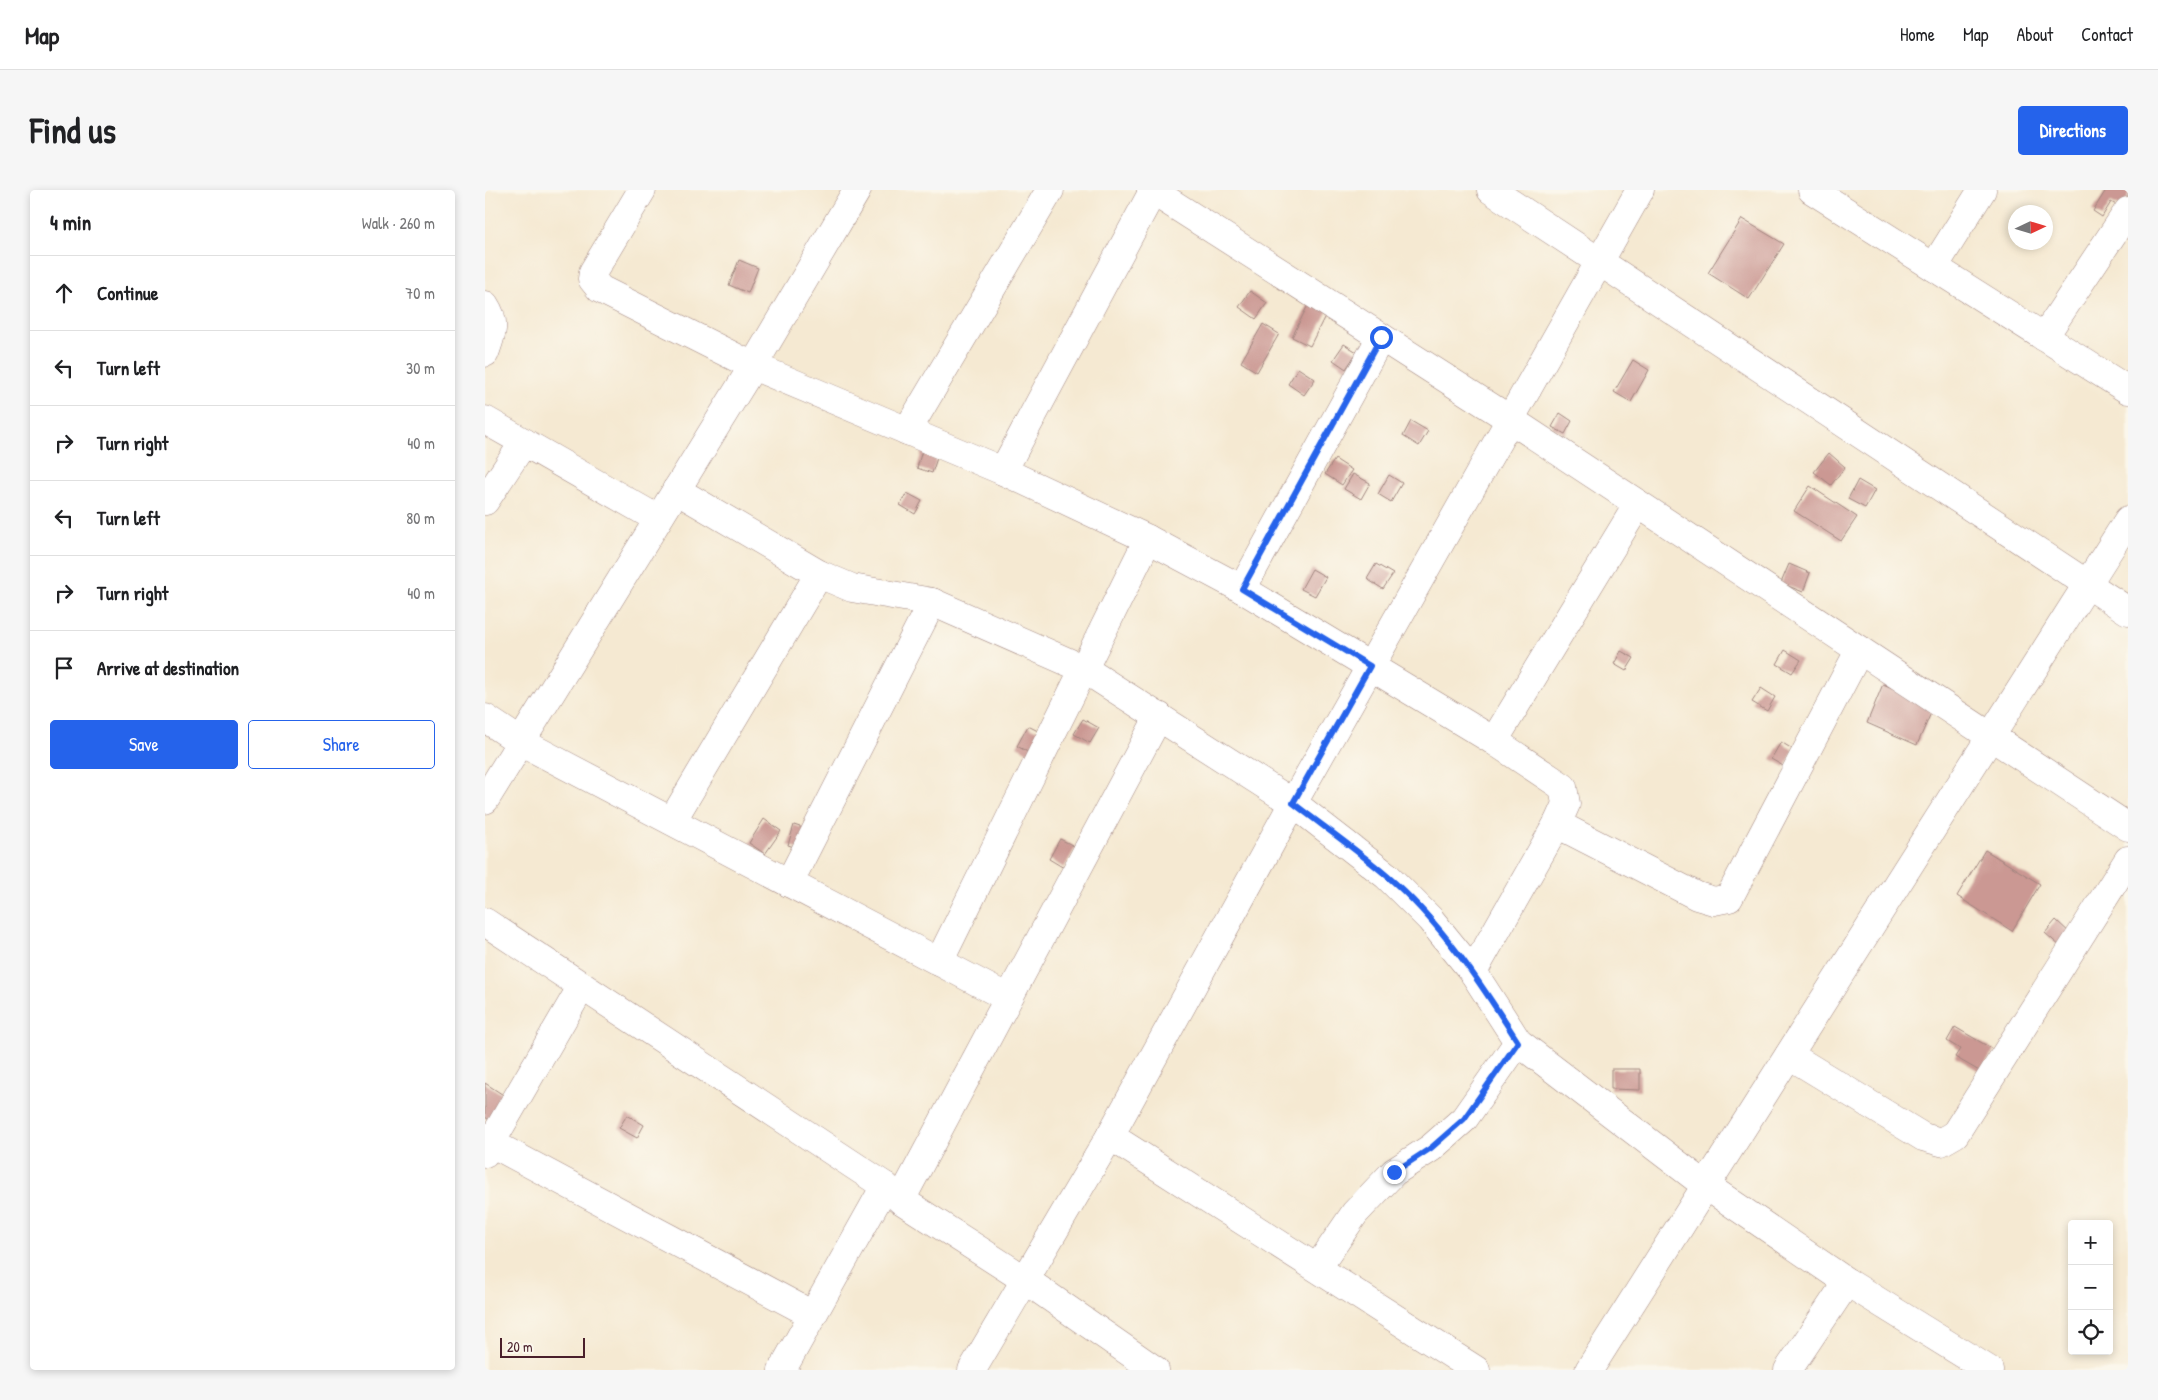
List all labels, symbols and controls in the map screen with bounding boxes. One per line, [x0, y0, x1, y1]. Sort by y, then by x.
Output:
text: Map [25, 19, 59, 51]
text: Home [1900, 22, 1935, 47]
text: Map [1963, 22, 1988, 47]
text: About [2016, 22, 2053, 47]
text: Contact [2081, 22, 2133, 47]
button: Directions [2018, 106, 2128, 155]
text: Find us [30, 107, 116, 154]
north arrow [2008, 205, 2053, 250]
text: 4 min [50, 208, 91, 237]
text: Walk · 260 m [362, 212, 435, 234]
icon: ahead [50, 279, 78, 307]
text: Continue [97, 280, 158, 306]
text: 70 m [405, 282, 435, 304]
route start [1370, 326, 1393, 349]
icon: left [50, 354, 78, 382]
text: Turn left [97, 355, 160, 381]
text: 30 m [406, 357, 435, 379]
icon: right [50, 429, 78, 457]
text: Turn right [97, 430, 168, 456]
text: 40 m [407, 432, 435, 454]
icon: left [50, 504, 78, 532]
text: Turn left [97, 505, 160, 531]
text: 80 m [406, 507, 435, 529]
icon: right [50, 579, 78, 607]
text: Turn right [97, 580, 168, 606]
text: 40 m [407, 582, 435, 604]
icon: arrive [50, 654, 78, 682]
text: Arrive at destination [97, 655, 239, 681]
button: Save [50, 720, 238, 769]
button: Share [248, 720, 435, 769]
route end [1383, 1161, 1406, 1184]
map controls [2068, 1220, 2113, 1355]
button: + [2068, 1220, 2113, 1265]
button: − [2068, 1265, 2113, 1310]
button: locate [2068, 1310, 2113, 1355]
scale bar [500, 1335, 585, 1358]
text: 20 m [507, 1337, 533, 1356]

